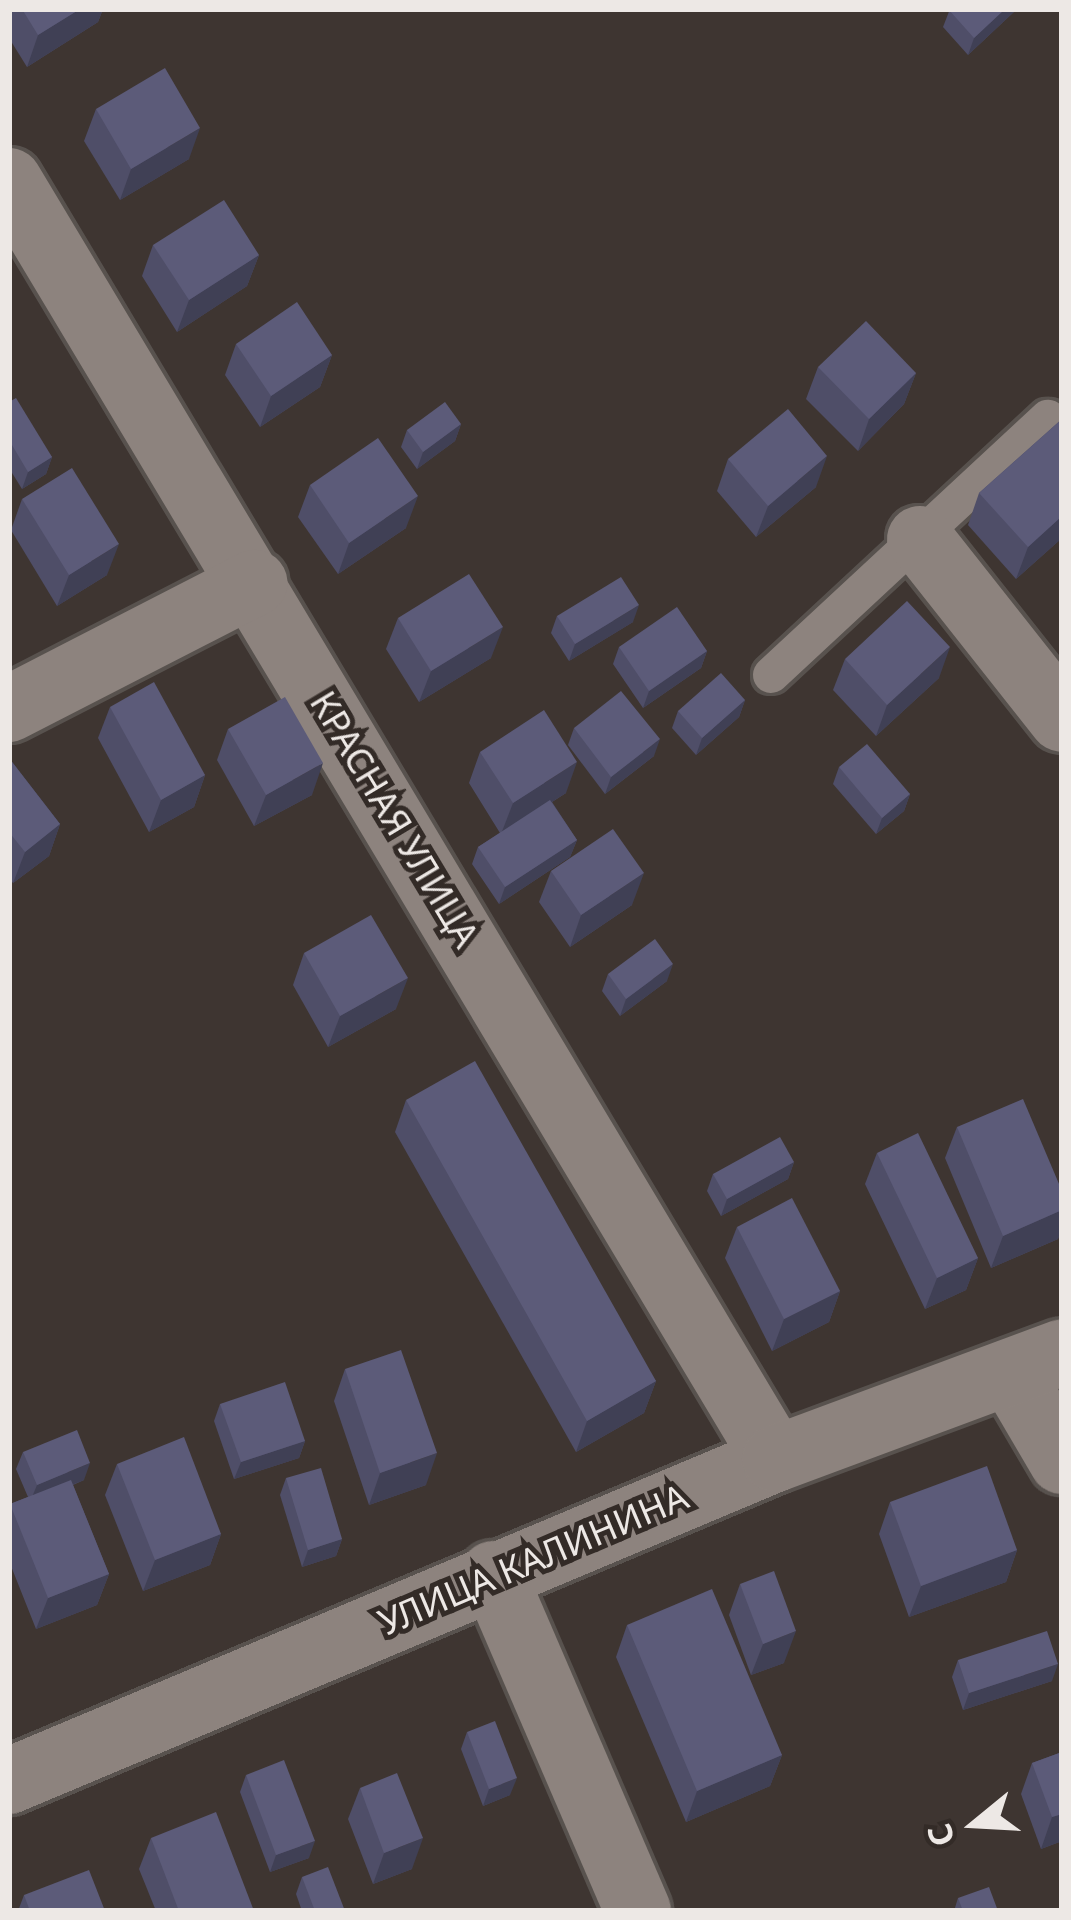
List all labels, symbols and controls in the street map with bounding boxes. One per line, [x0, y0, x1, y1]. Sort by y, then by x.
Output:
street label: КРАСНАЯ УЛИЦА [302, 683, 488, 955]
street label: УЛИЦА КАЛИНИНА [372, 1474, 694, 1644]
north arrow [915, 1764, 1035, 1884]
text: С [916, 1818, 965, 1852]

